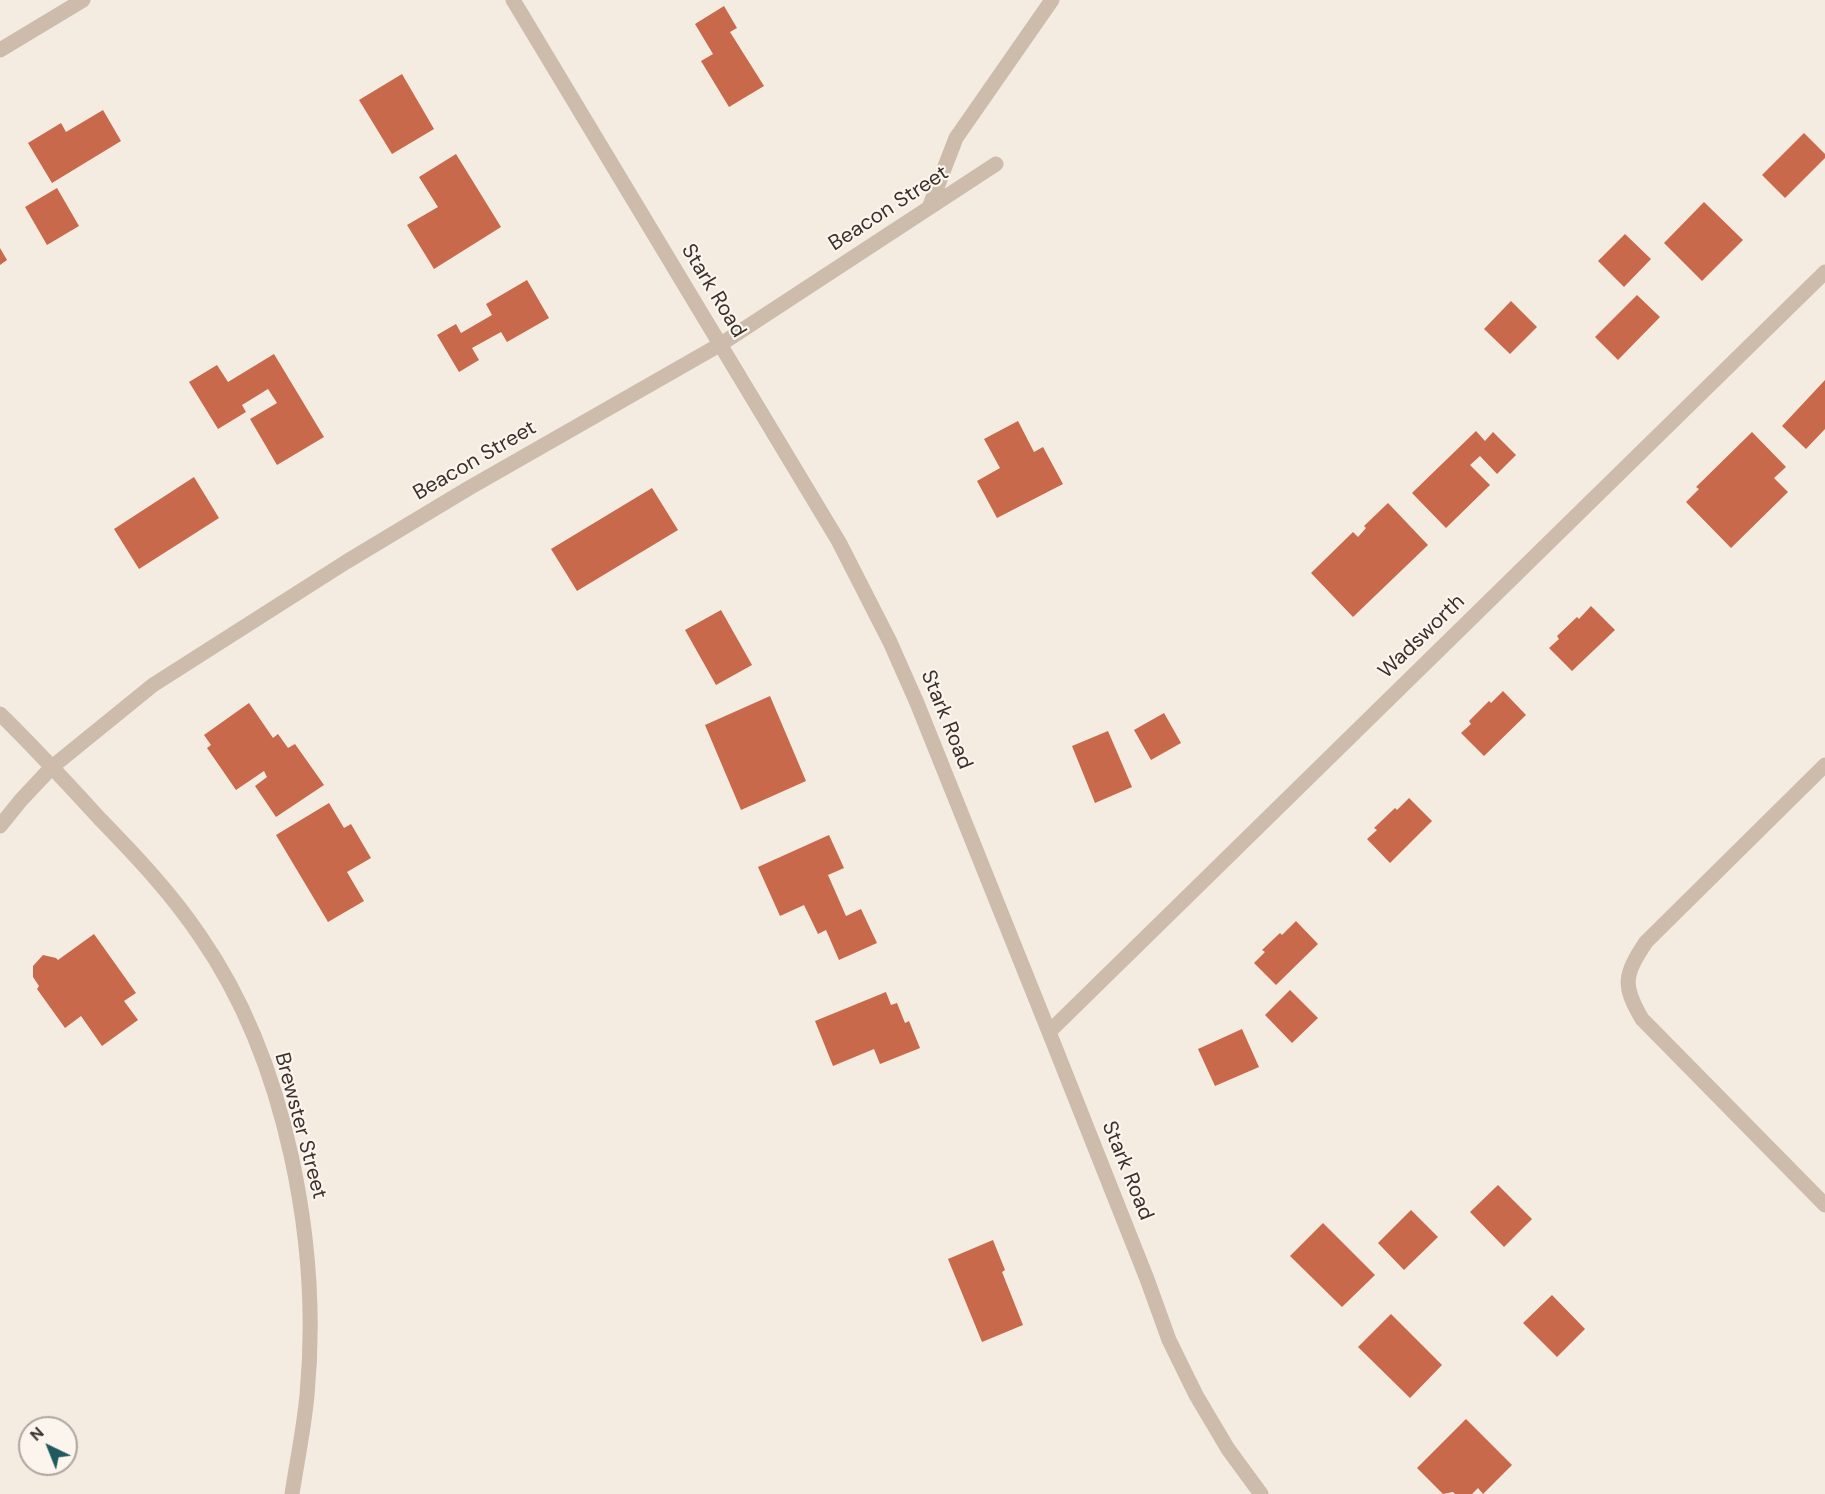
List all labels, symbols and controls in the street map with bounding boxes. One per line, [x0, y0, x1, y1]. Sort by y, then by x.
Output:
street label: Beacon Street [824, 161, 954, 257]
street label: Stark Road [675, 240, 751, 342]
street label: Beacon Street [409, 416, 541, 506]
street label: Wadsworth [1374, 590, 1470, 684]
street label: Stark Road [915, 667, 977, 773]
street label: Brewster Street [268, 1050, 332, 1202]
street label: Stark Road [1096, 1118, 1158, 1224]
north arrow [18, 1416, 78, 1476]
text: N [25, 1422, 48, 1446]

